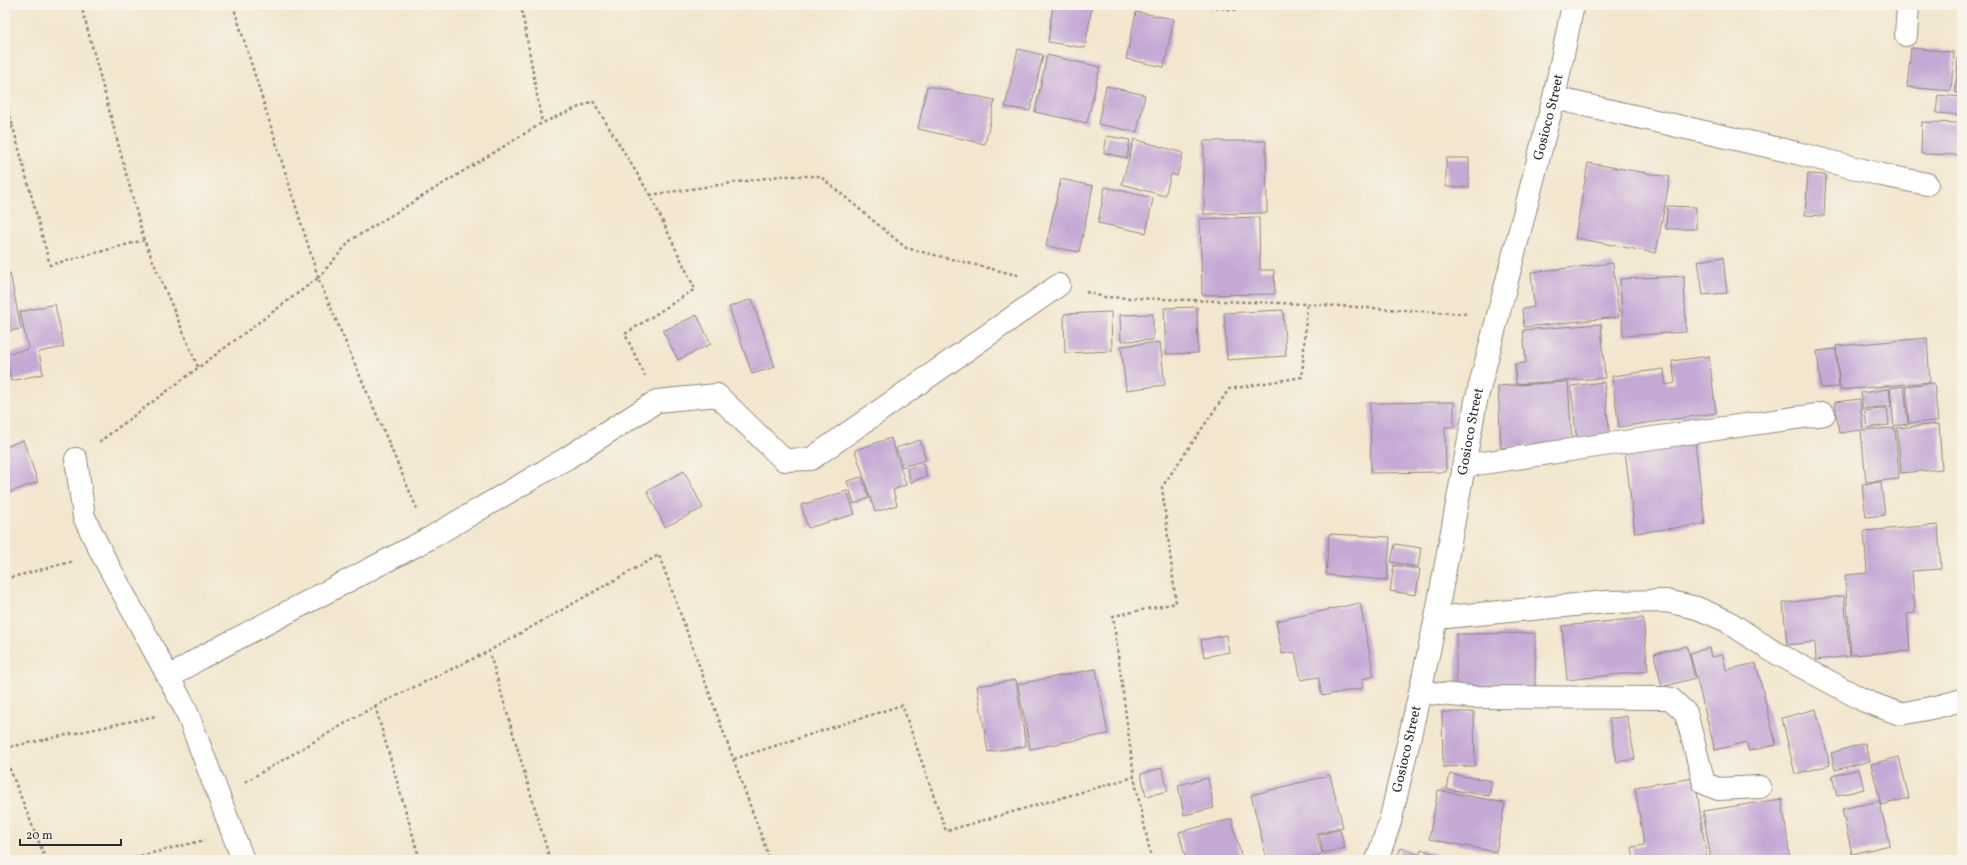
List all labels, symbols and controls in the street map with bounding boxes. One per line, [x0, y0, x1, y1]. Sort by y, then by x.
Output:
street label: Gosioco Street [1529, 72, 1568, 162]
street label: Gosioco Street [1453, 386, 1489, 477]
street label: Gosioco Street [1388, 704, 1426, 794]
scale bar [20, 821, 121, 847]
text: 20 m [26, 828, 53, 844]

